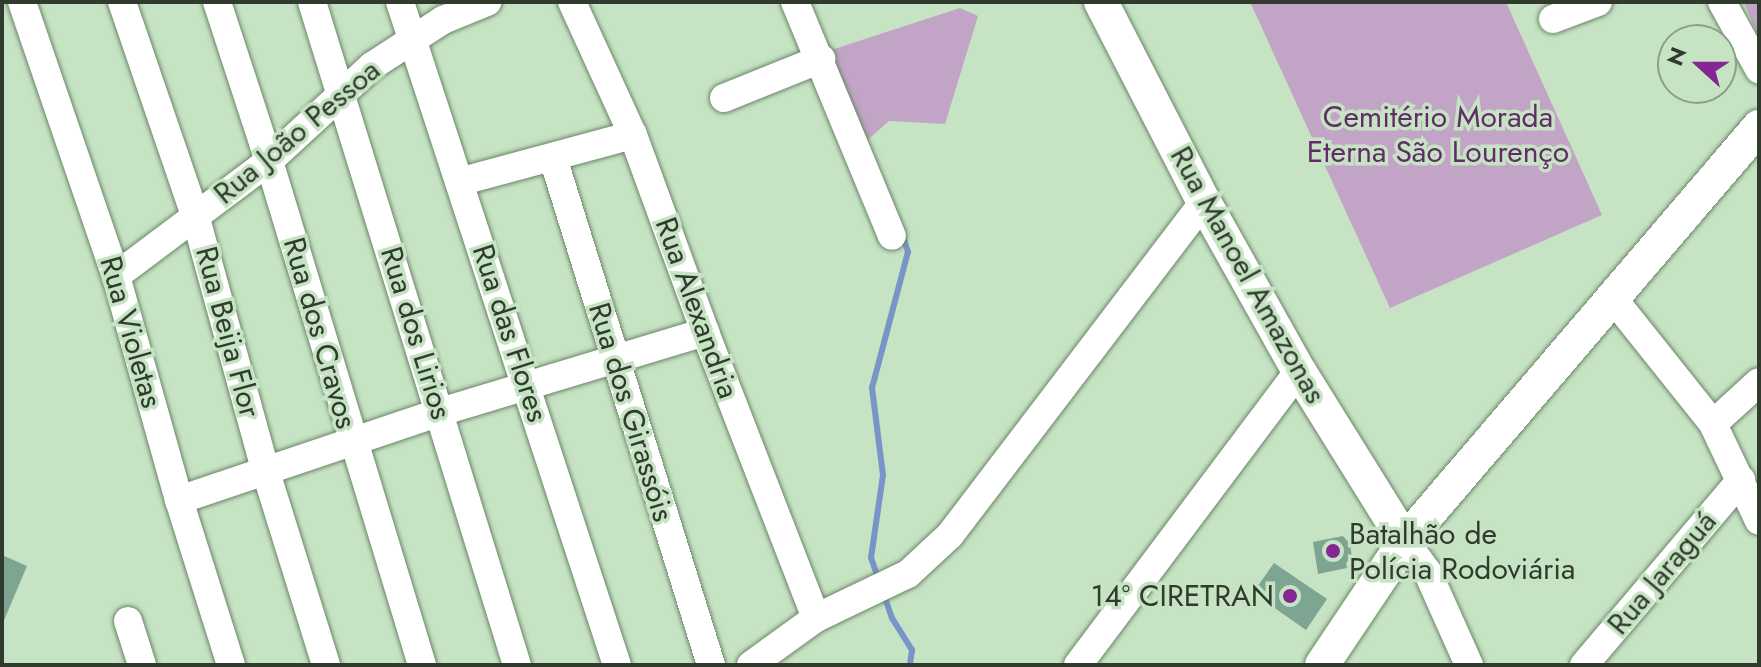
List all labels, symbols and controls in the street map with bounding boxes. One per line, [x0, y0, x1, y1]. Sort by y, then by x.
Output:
north arrow [1657, 24, 1737, 104]
text: N [1658, 42, 1695, 70]
street label: Rua João Pessoa [207, 52, 387, 212]
park label: Cemitério Morada Eterna São Lourenço [1307, 99, 1569, 170]
street label: Rua Manoel Amazonas [1162, 140, 1334, 410]
street label: Rua Alexandria [648, 213, 746, 403]
street label: Rua dos Cravos [276, 233, 364, 433]
street label: Rua das Flores [464, 240, 556, 426]
street label: Rua dos Lirios [373, 242, 459, 424]
street label: Rua Beija Flor [188, 243, 268, 421]
street label: Rua Violetas [92, 252, 170, 412]
street label: Rua dos Girassóis [581, 298, 681, 526]
street label: Rua Jaraguá [1600, 504, 1724, 642]
place label: Batalhão de Polícia Rodoviária [1349, 516, 1575, 586]
marker: Batalhão de Polícia Rodoviária [1324, 542, 1342, 560]
place label: 14º CIRETRAN [1091, 578, 1274, 614]
marker: 14º CIRETRAN [1281, 587, 1299, 605]

